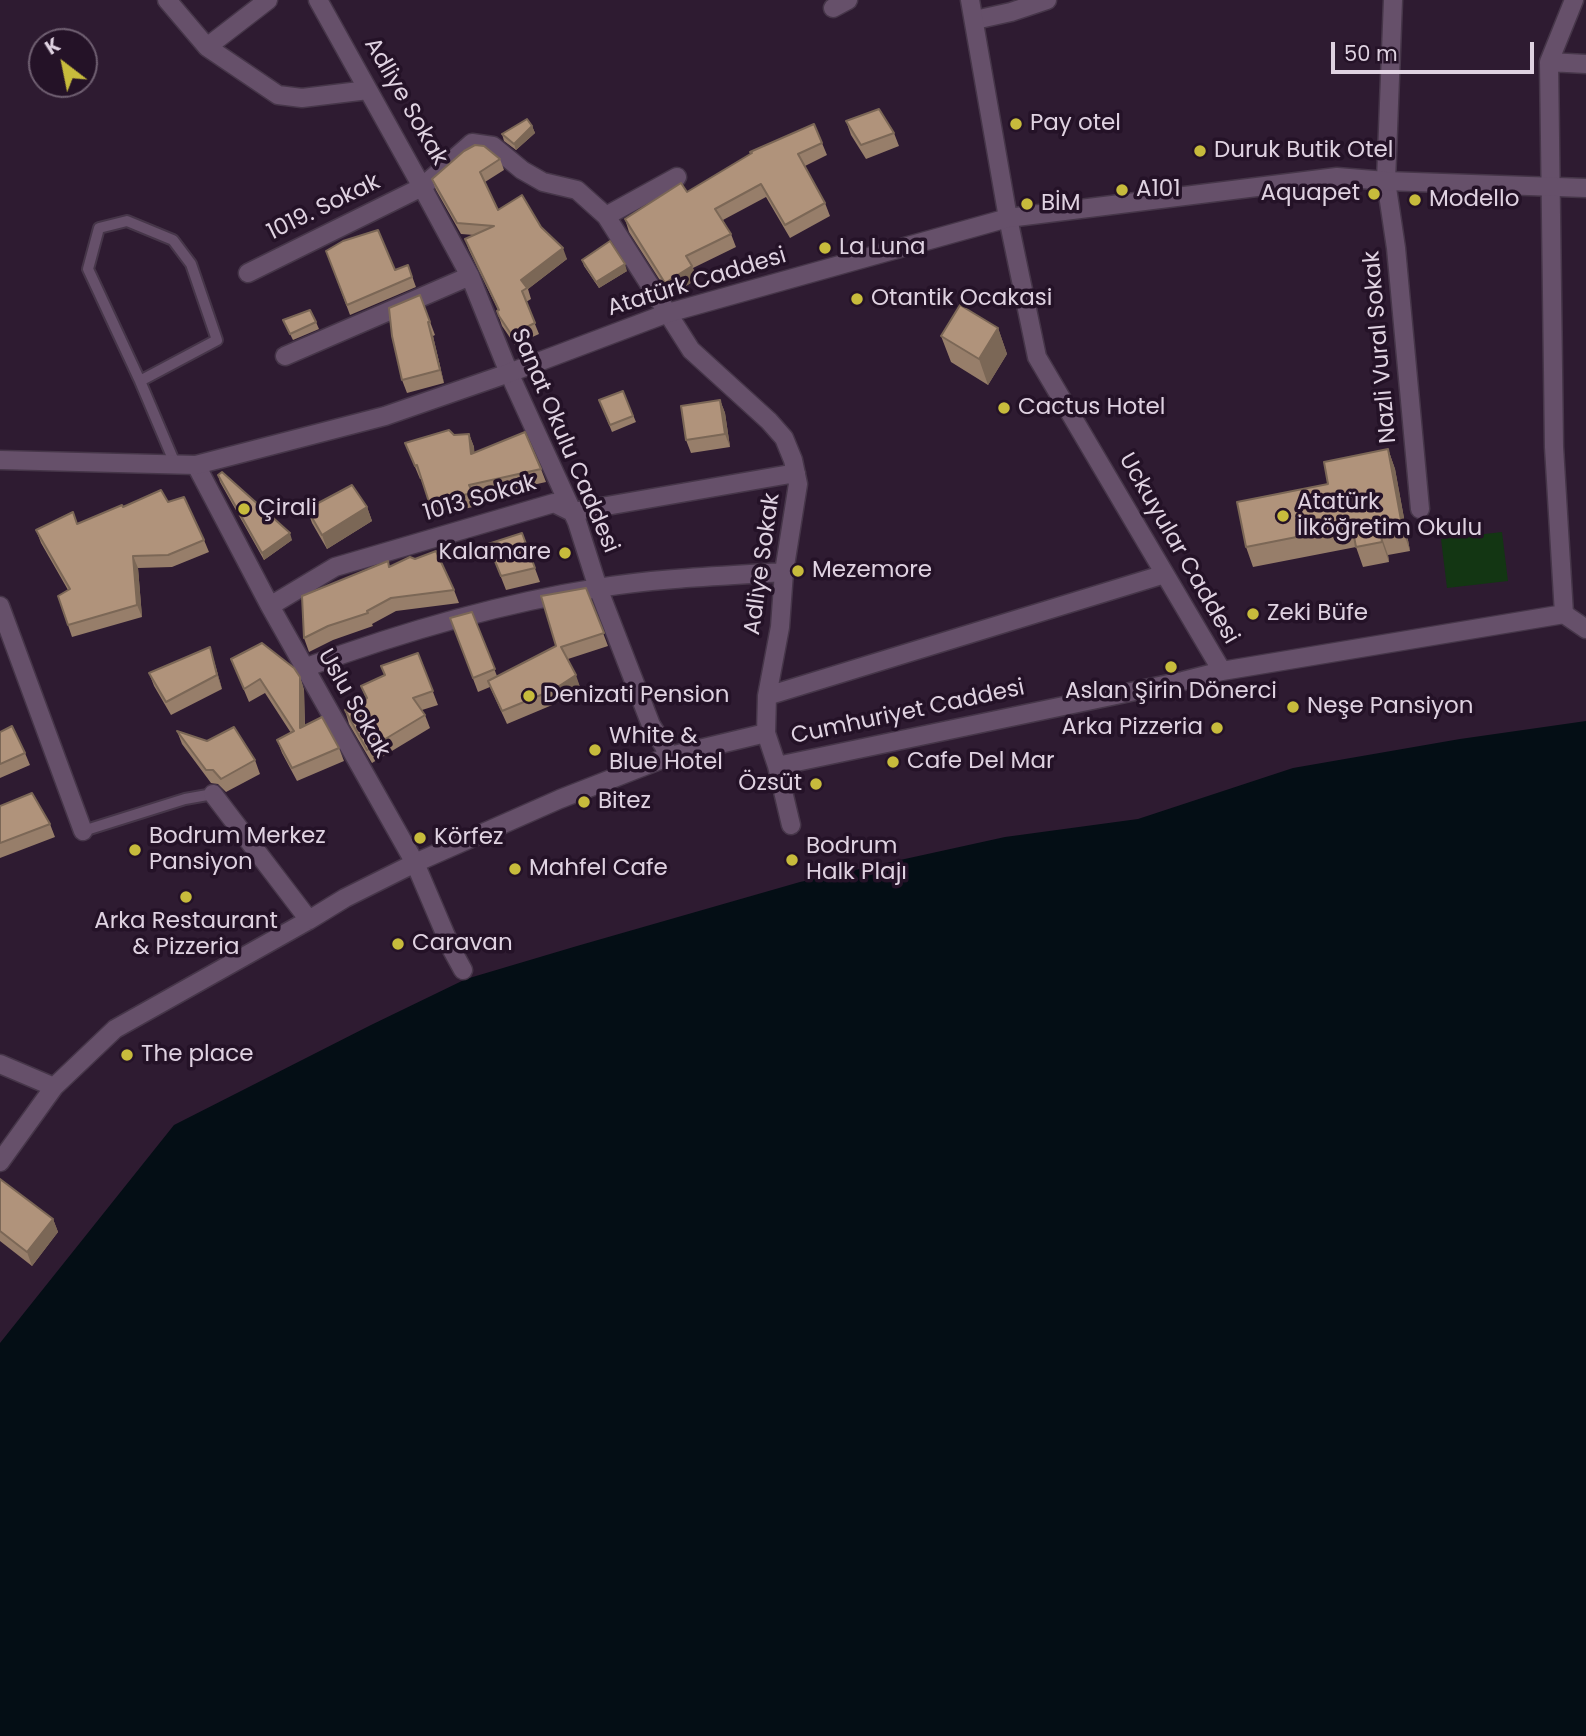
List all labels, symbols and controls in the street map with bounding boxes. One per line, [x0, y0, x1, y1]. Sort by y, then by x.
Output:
north arrow [28, 28, 98, 98]
scale bar [1334, 28, 1537, 72]
text: K [40, 32, 65, 61]
street label: Adliye Sokak [357, 33, 453, 171]
text: 50 m [1344, 39, 1398, 68]
place label: Pay otel [1030, 110, 1121, 138]
marker: Pay otel [1008, 116, 1024, 132]
place label: Duruk Butik Otel [1214, 137, 1393, 165]
marker: Duruk Butik Otel [1192, 143, 1208, 159]
street label: 1019. Sokak [263, 169, 385, 247]
place label: A101 [1136, 176, 1181, 204]
place label: Aquapet [1261, 180, 1360, 208]
marker: A101 [1114, 182, 1130, 198]
marker: Aquapet [1366, 186, 1382, 202]
place label: Modello [1429, 186, 1519, 214]
place label: BİM [1041, 190, 1081, 218]
marker: Modello [1407, 192, 1423, 208]
marker: BİM [1019, 196, 1035, 212]
place label: La Luna [839, 234, 926, 262]
marker: La Luna [817, 240, 833, 256]
street label: Atatürk Caddesi [604, 243, 790, 323]
street label: Nazli Vural Sokak [1359, 250, 1403, 444]
place label: Otantik Ocakasi [871, 285, 1052, 313]
marker: Otantik Ocakasi [849, 291, 865, 307]
street label: Sanat Okulu Caddesi [504, 325, 624, 557]
place label: Cactus Hotel [1018, 394, 1165, 422]
marker: Cactus Hotel [996, 400, 1012, 416]
street label: Uckuyular Caddesi [1112, 449, 1244, 649]
street label: 1013 Sokak [420, 470, 540, 528]
place label: Atatürk İlköğretim Okulu [1297, 489, 1482, 543]
street label: Adliye Sokak [739, 491, 787, 637]
place label: Çirali [258, 495, 317, 523]
marker: Çirali [236, 501, 252, 517]
marker: Atatürk İlköğretim Okulu [1275, 508, 1291, 524]
place label: Kalamare [438, 539, 551, 567]
marker: Kalamare [557, 545, 573, 561]
place label: Mezemore [812, 557, 932, 585]
marker: Mezemore [790, 563, 806, 579]
place label: Zeki Büfe [1267, 600, 1368, 628]
marker: Zeki Büfe [1245, 606, 1261, 622]
street label: Uslu Sokak [311, 644, 395, 764]
marker: Aslan Şirin Dönerci [1163, 659, 1179, 675]
street label: Cumhuriyet Caddesi [789, 675, 1027, 751]
place label: Aslan Şirin Dönerci [1065, 678, 1277, 706]
place label: Denizati Pension [543, 682, 729, 710]
marker: Denizati Pension [521, 688, 537, 704]
place label: Neşe Pansiyon [1307, 693, 1473, 721]
marker: Neşe Pansiyon [1285, 699, 1301, 715]
place label: Arka Pizzeria [1061, 714, 1203, 742]
marker: Arka Pizzeria [1209, 720, 1225, 736]
place label: White & Blue Hotel [609, 723, 723, 777]
marker: White & Blue Hotel [587, 742, 603, 758]
place label: Cafe Del Mar [907, 748, 1055, 776]
marker: Cafe Del Mar [885, 754, 901, 770]
place label: Özsüt [738, 770, 802, 798]
marker: Özsüt [808, 776, 824, 792]
place label: Bitez [598, 788, 651, 816]
marker: Bitez [576, 794, 592, 810]
place label: Bodrum Merkez Pansiyon [149, 823, 326, 877]
place label: Körfez [434, 824, 503, 852]
marker: Körfez [412, 830, 428, 846]
place label: Bodrum Halk Plajı [806, 833, 907, 887]
marker: Bodrum Merkez Pansiyon [127, 842, 143, 858]
marker: Bodrum Halk Plajı [784, 852, 800, 868]
place label: Mahfel Cafe [529, 855, 668, 883]
marker: Mahfel Cafe [507, 861, 523, 877]
marker: Arka Restaurant & Pizzeria [178, 889, 194, 905]
place label: Arka Restaurant & Pizzeria [94, 908, 278, 962]
place label: Caravan [412, 930, 513, 958]
marker: Caravan [390, 936, 406, 952]
place label: The place [141, 1041, 254, 1069]
marker: The place [119, 1047, 135, 1063]

